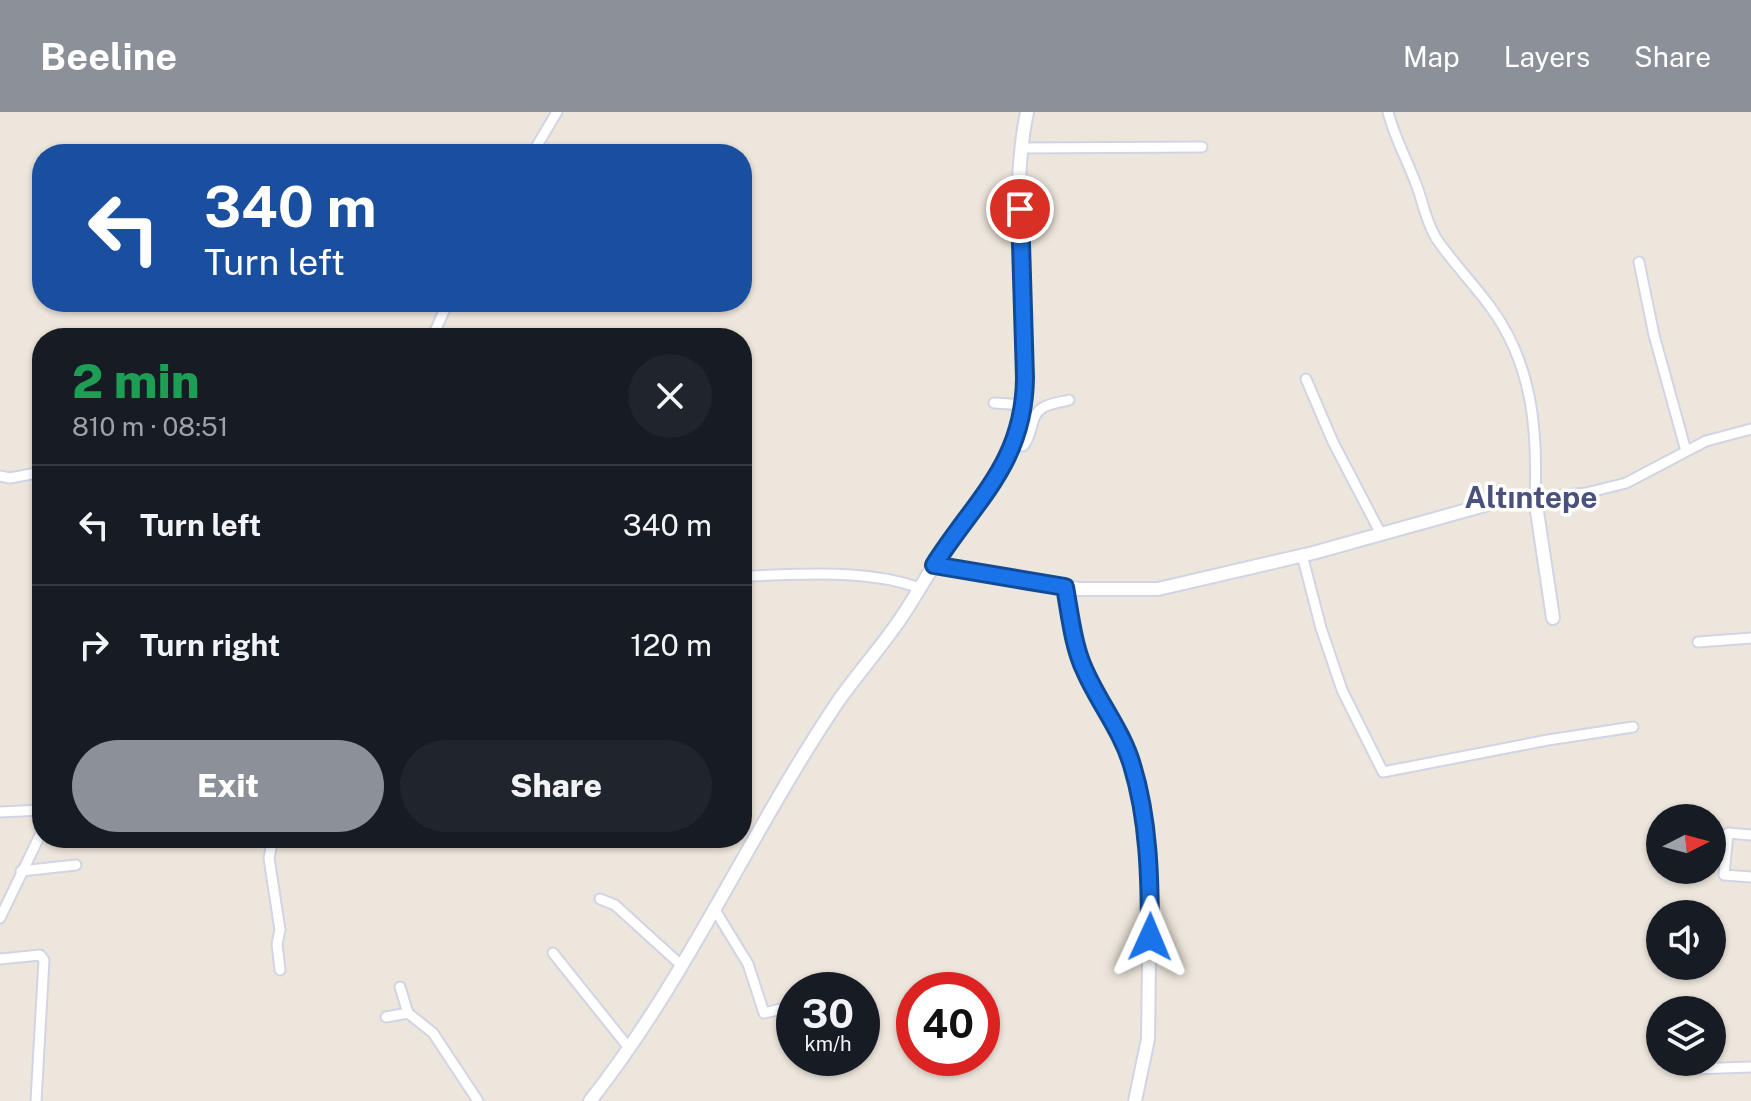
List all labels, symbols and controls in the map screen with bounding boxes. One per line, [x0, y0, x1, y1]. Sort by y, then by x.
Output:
text: Beeline [40, 34, 177, 79]
text: Map [1403, 40, 1460, 73]
text: Layers [1504, 40, 1590, 73]
text: Share [1634, 40, 1711, 73]
text: 340 m [204, 174, 377, 240]
pin [986, 175, 1054, 243]
icon: left [72, 176, 176, 280]
icon: arrive [998, 187, 1042, 231]
text: Turn left [204, 241, 345, 283]
text: 2 min [72, 352, 200, 409]
button: close [628, 354, 712, 438]
text: 810 m · 08:51 [72, 411, 228, 442]
district label: Altıntepe [1464, 479, 1598, 515]
icon: left [72, 503, 116, 547]
text: Turn left [140, 507, 261, 543]
text: 340 m [623, 507, 712, 543]
icon: right [72, 623, 116, 667]
text: Turn right [140, 627, 280, 663]
text: 120 m [630, 627, 712, 663]
button: Exit [72, 740, 384, 832]
button: Share [400, 740, 712, 832]
north arrow [1646, 804, 1726, 884]
map controls [1646, 804, 1726, 1076]
position arrow [1108, 895, 1192, 979]
button: sound [1646, 900, 1726, 980]
speed limit sign: 40 [896, 972, 1000, 1076]
text: 30 [802, 990, 854, 1037]
button: layers [1646, 996, 1726, 1076]
text: km/h [804, 1032, 852, 1056]

